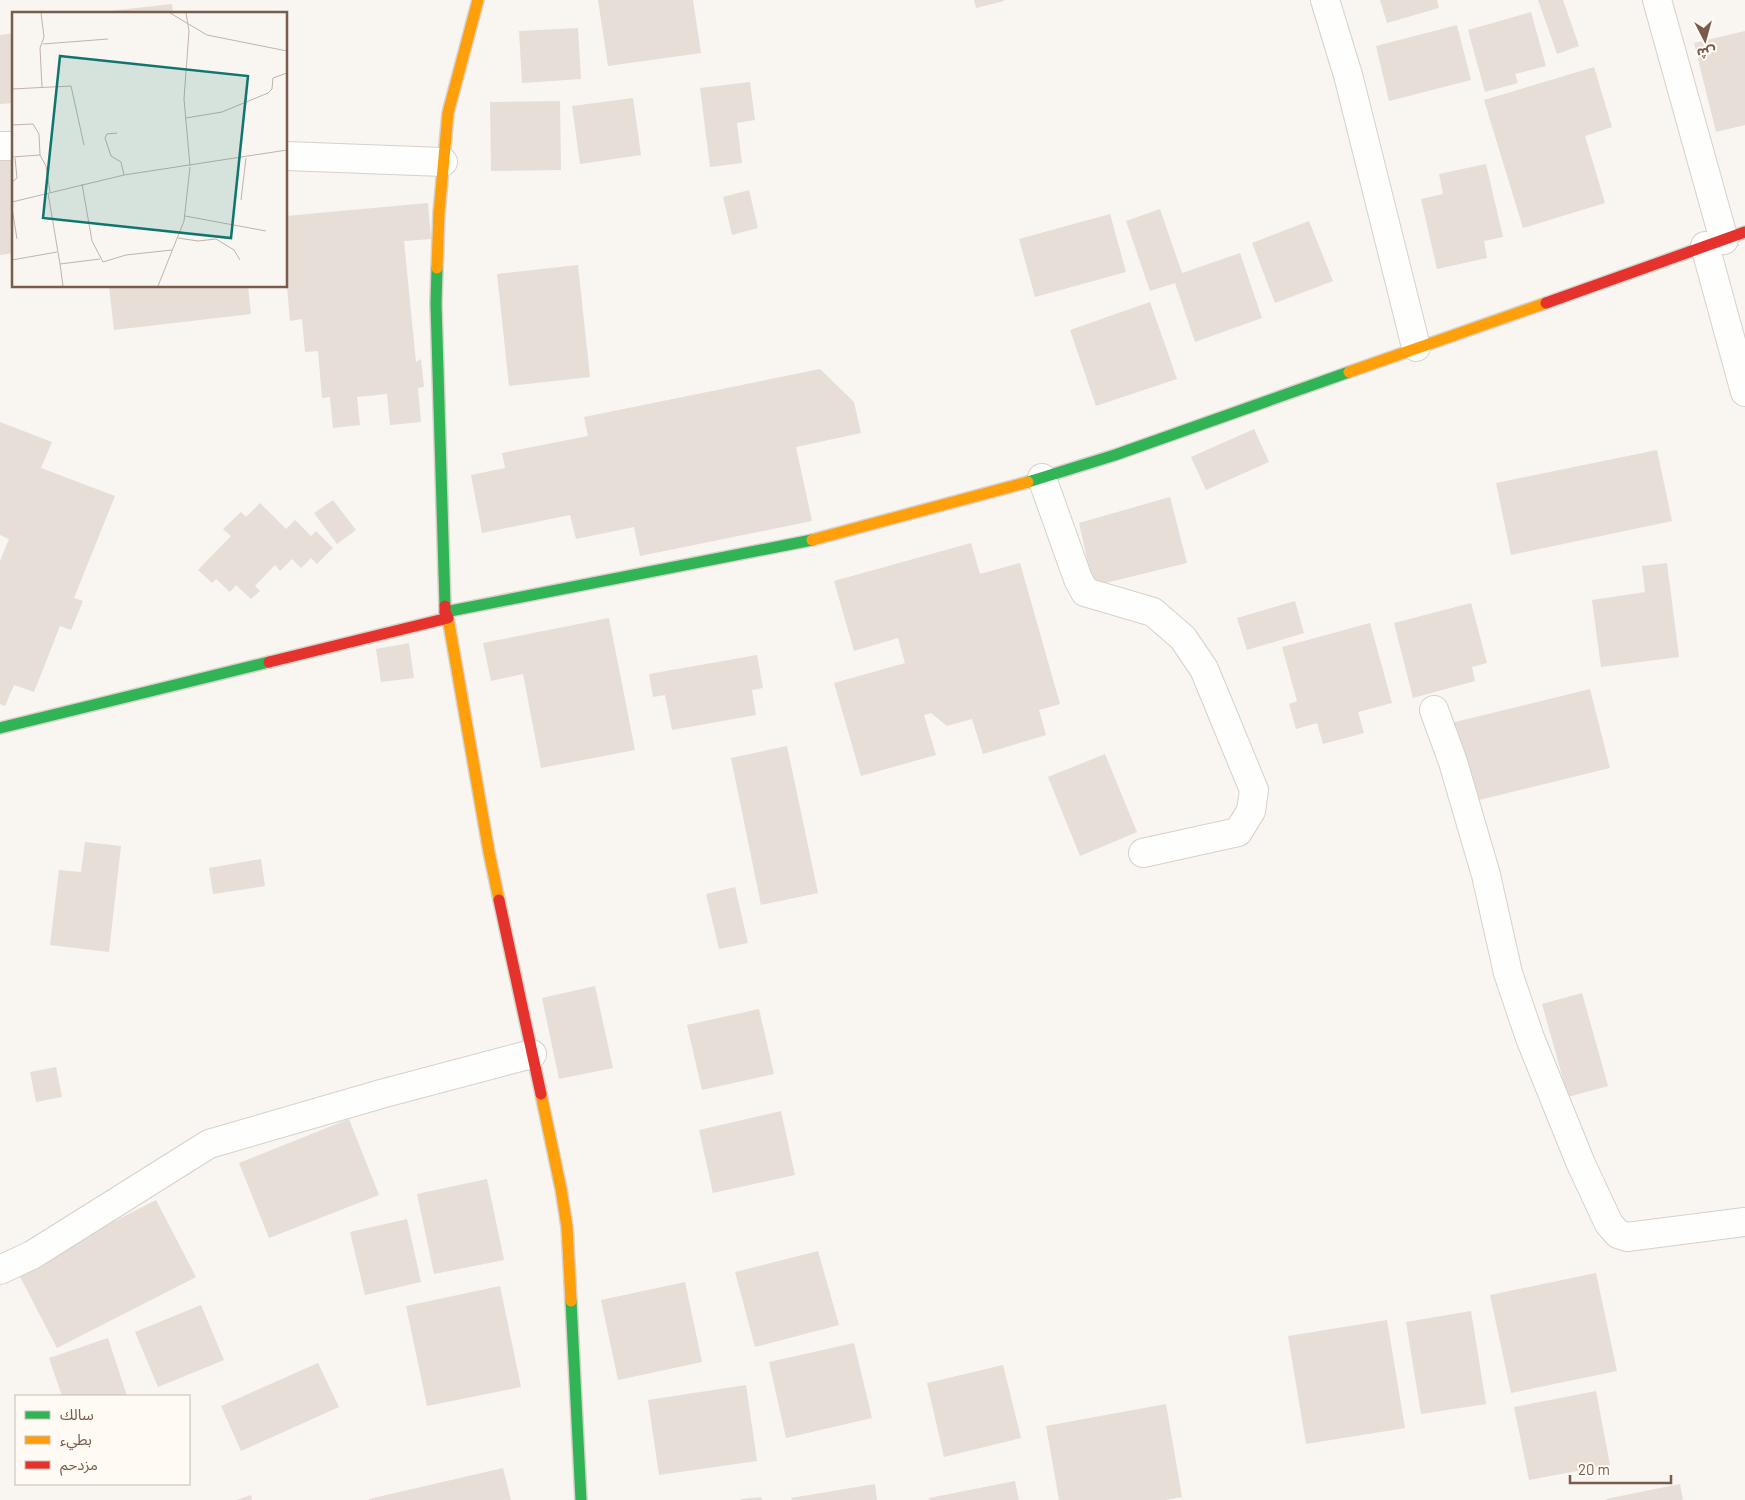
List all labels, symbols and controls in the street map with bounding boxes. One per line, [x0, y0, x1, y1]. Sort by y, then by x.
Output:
inset map [12, 12, 288, 288]
north arrow [1680, 15, 1730, 65]
text: ش [1696, 44, 1717, 63]
legend [15, 1395, 190, 1485]
text: سالك [60, 1405, 94, 1423]
text: بطيء [60, 1430, 92, 1451]
scale bar [1570, 1452, 1671, 1484]
text: مزدحم [60, 1455, 98, 1476]
text: 20 m [1578, 1460, 1610, 1478]

